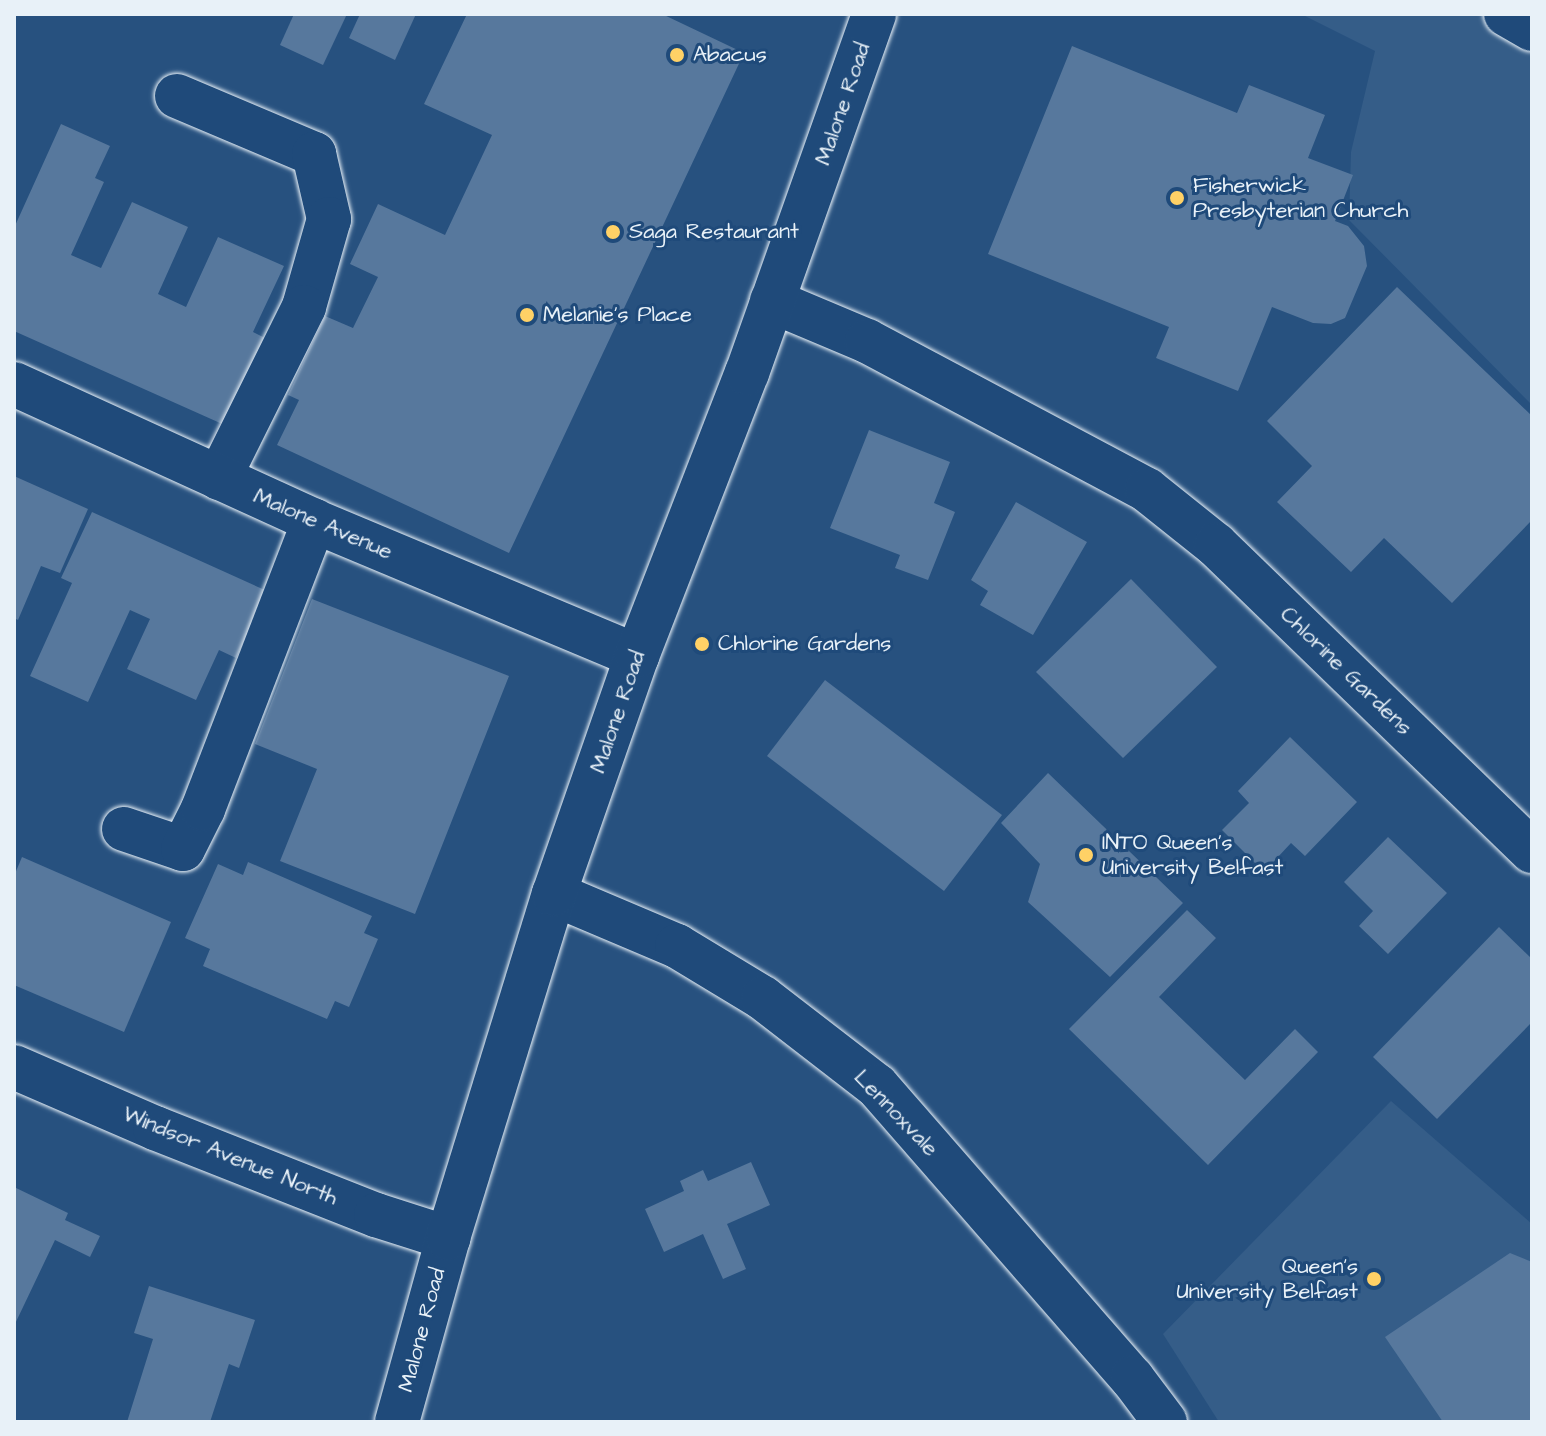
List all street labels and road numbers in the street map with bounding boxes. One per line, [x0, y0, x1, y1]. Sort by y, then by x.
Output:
street label: Malone Road [810, 39, 876, 169]
street label: Malone Avenue [250, 483, 396, 565]
street label: Chlorine Gardens [1275, 601, 1417, 741]
street label: Malone Road [585, 647, 651, 777]
street label: Lennoxvale [848, 1064, 944, 1162]
street label: Windsor Avenue North [119, 1101, 341, 1211]
street label: Malone Road [393, 1265, 451, 1395]

